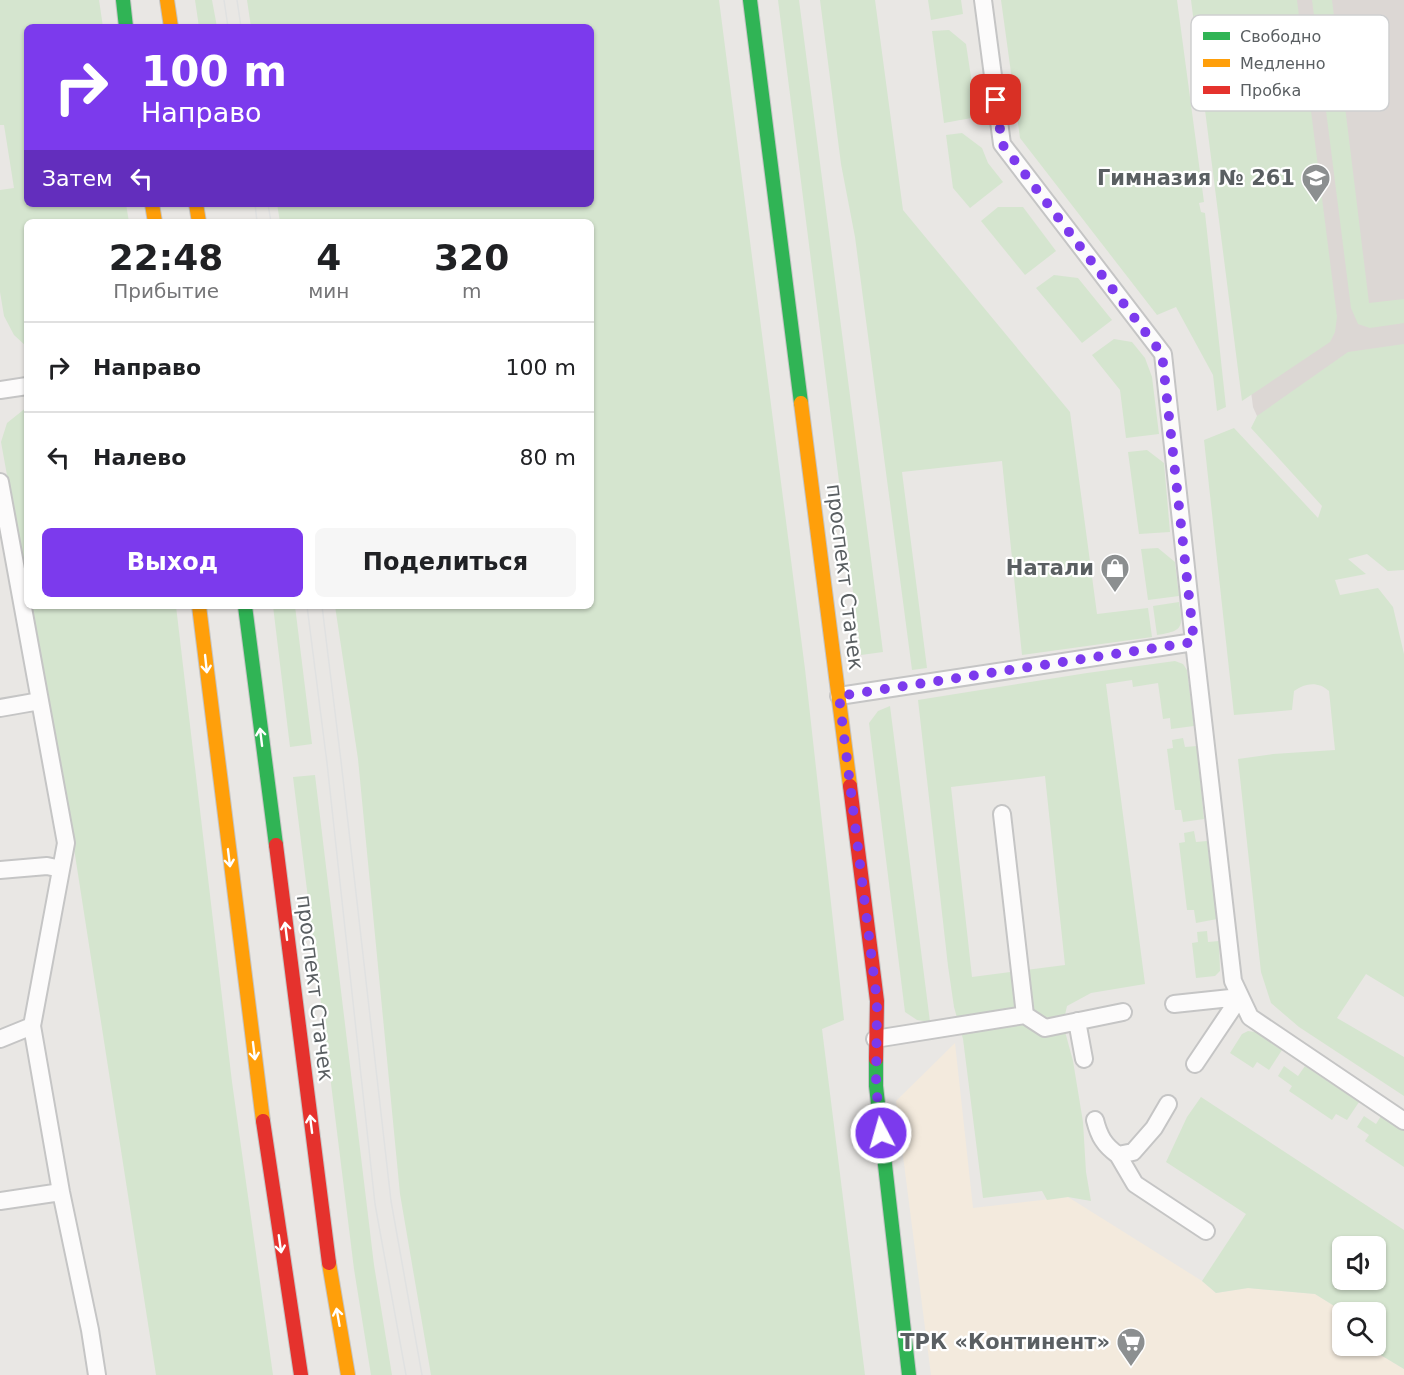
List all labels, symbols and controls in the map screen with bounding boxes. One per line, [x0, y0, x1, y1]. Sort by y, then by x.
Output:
legend [1191, 15, 1389, 111]
text: Свободно [1240, 27, 1321, 46]
text: 100 m [141, 47, 287, 96]
icon: right [42, 48, 120, 126]
text: Медленно [1240, 54, 1326, 73]
pin [970, 74, 1021, 125]
text: Пробка [1240, 81, 1301, 100]
icon: arrive [979, 83, 1012, 116]
text: Направо [141, 97, 262, 128]
icon: left [125, 162, 158, 195]
school or university icon: Гимназия № 261 [1300, 162, 1332, 204]
text: Затем [42, 166, 113, 191]
place label: Гимназия № 261 [1097, 166, 1295, 190]
text: 22:48 [109, 237, 223, 278]
text: 4 [316, 237, 341, 278]
text: 320 [434, 237, 509, 278]
text: Прибытие [113, 279, 219, 303]
text: мин [308, 279, 349, 303]
text: m [462, 279, 481, 303]
icon: right [42, 351, 75, 384]
text: Направо [93, 355, 201, 380]
text: 100 m [506, 355, 576, 380]
icon: left [42, 441, 75, 474]
text: Налево [93, 445, 186, 470]
text: 80 m [520, 445, 576, 470]
street label: проспект Стачек [822, 482, 868, 672]
button: Выход [42, 528, 303, 597]
button: Поделиться [315, 528, 576, 597]
shop icon: Натали [1099, 552, 1131, 594]
place label: Натали [1006, 556, 1094, 580]
one-way arrow [201, 654, 212, 674]
one-way arrow [255, 728, 266, 748]
one-way arrow [223, 847, 234, 867]
street label: проспект Стачек [292, 893, 338, 1083]
one-way arrow [280, 921, 291, 941]
one-way arrow [248, 1041, 259, 1061]
position arrow [849, 1101, 913, 1165]
one-way arrow [306, 1115, 317, 1135]
one-way arrow [274, 1234, 285, 1254]
map controls [1332, 1236, 1386, 1356]
button: sound [1332, 1236, 1386, 1290]
button: search [1332, 1302, 1386, 1356]
one-way arrow [332, 1308, 343, 1328]
supermarket icon: ТРК «Континент» [1115, 1326, 1147, 1368]
place label: ТРК «Континент» [900, 1330, 1110, 1354]

